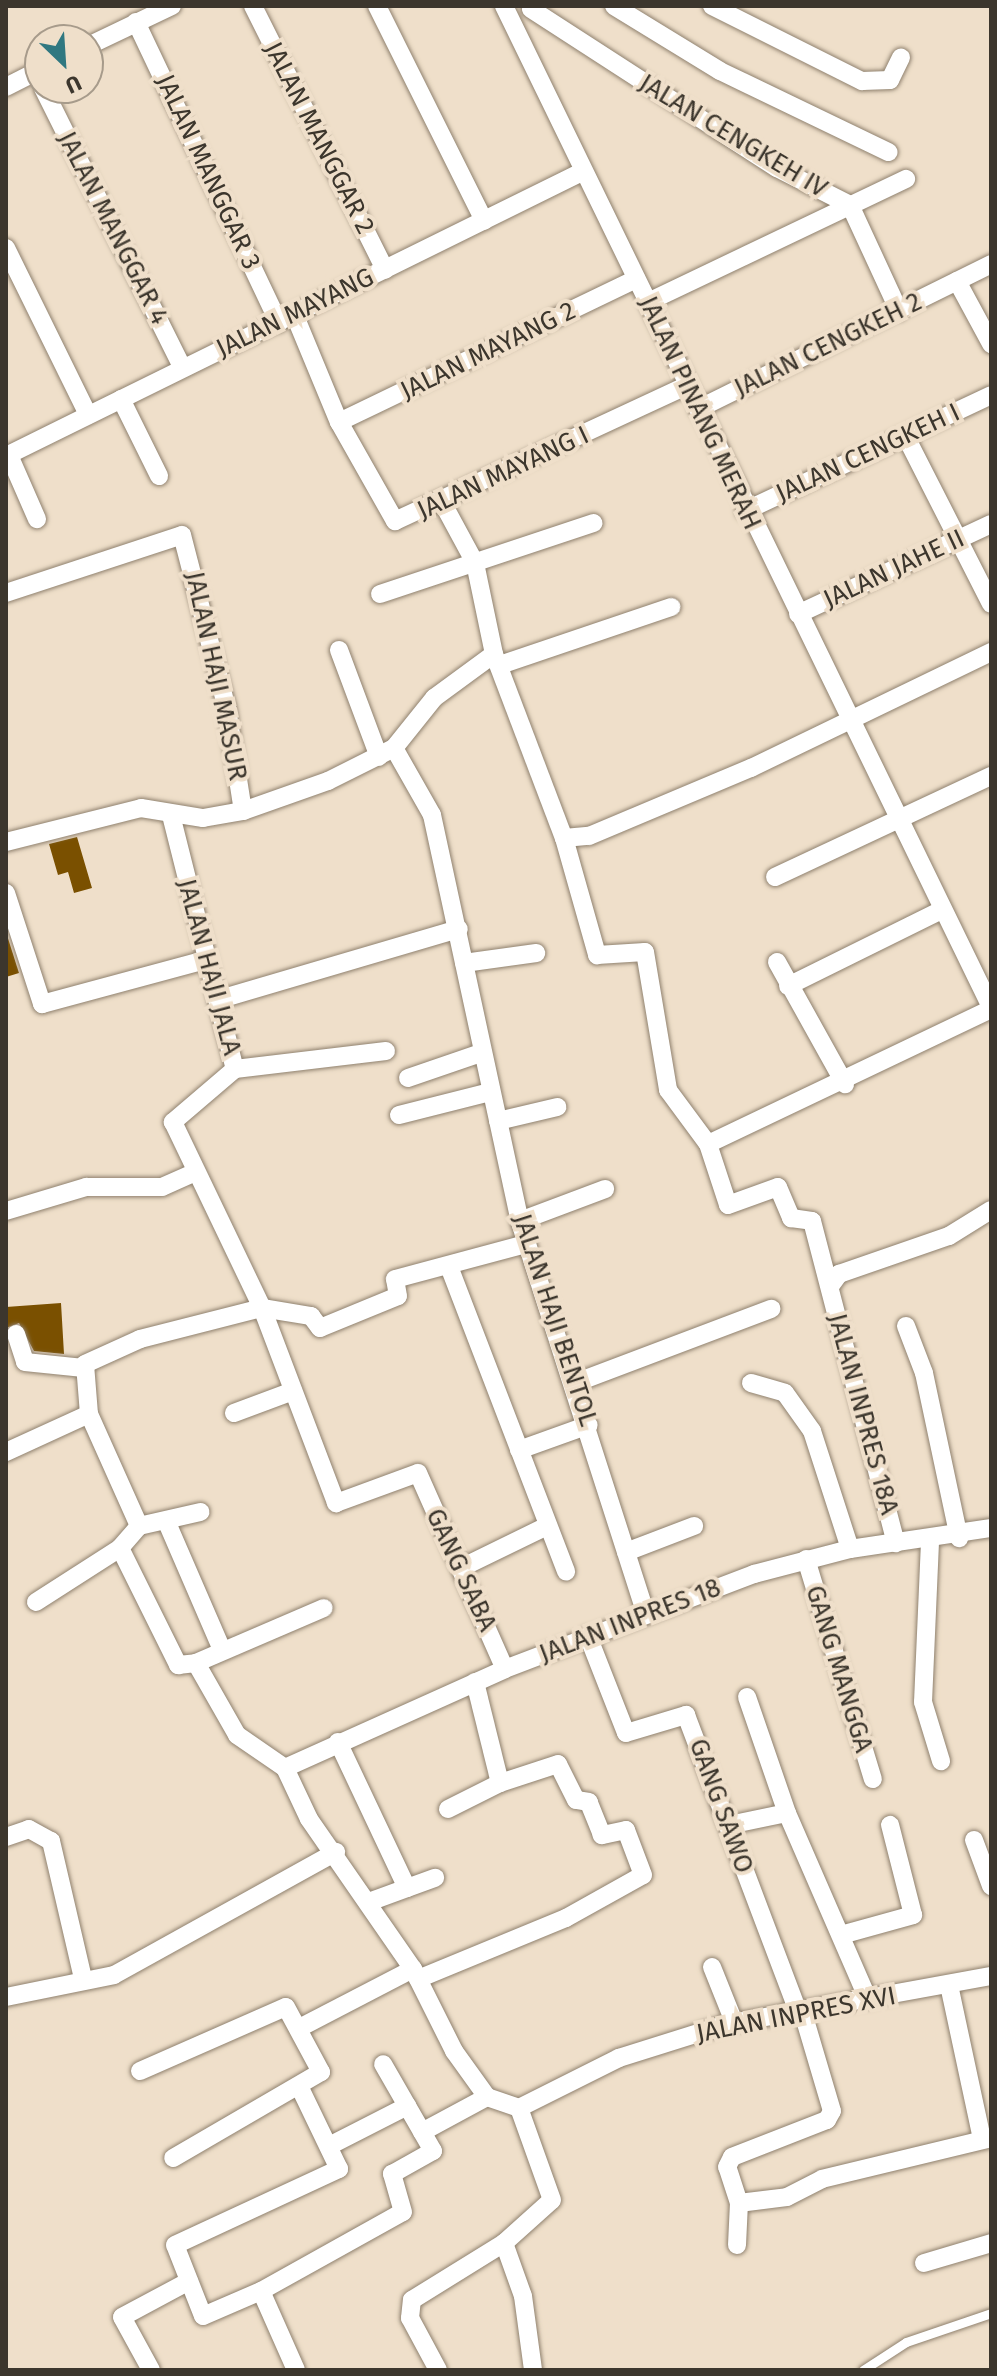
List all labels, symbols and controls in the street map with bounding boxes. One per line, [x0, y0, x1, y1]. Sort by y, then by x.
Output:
north arrow [24, 24, 104, 104]
street label: JALAN MANGGAR 2 [257, 37, 381, 239]
street label: JALAN CENGKEH IV [633, 68, 833, 204]
text: U [61, 69, 86, 100]
street label: JALAN MANGGAR 3 [149, 70, 267, 274]
street label: JALAN MANGGAR 4 [51, 126, 175, 330]
street label: JALAN MAYANG [211, 261, 379, 365]
street label: JALAN CENGKEH 2 [729, 286, 927, 404]
street label: JALAN PINANG MERAH [632, 291, 768, 535]
street label: JALAN MAYANG 2 [395, 295, 581, 407]
street label: JALAN CENGKEH I [771, 397, 965, 509]
street label: JALAN MAYANG I [412, 420, 594, 526]
street label: JALAN JAHE II [819, 523, 969, 615]
street label: JALAN HAJI MASUR [179, 569, 253, 783]
street label: JALAN HAJI JALA [171, 876, 247, 1058]
street label: JALAN HAJI BENTOL [506, 1210, 604, 1430]
street label: JALAN INPRES 18A [821, 1310, 905, 1518]
street label: GANG SABA [419, 1504, 503, 1636]
street label: JALAN INPRES 18 [535, 1572, 725, 1670]
street label: GANG MANGGA [799, 1582, 879, 1756]
street label: GANG SAWO [682, 1735, 760, 1877]
street label: JALAN INPRES XVI [694, 1980, 898, 2050]

